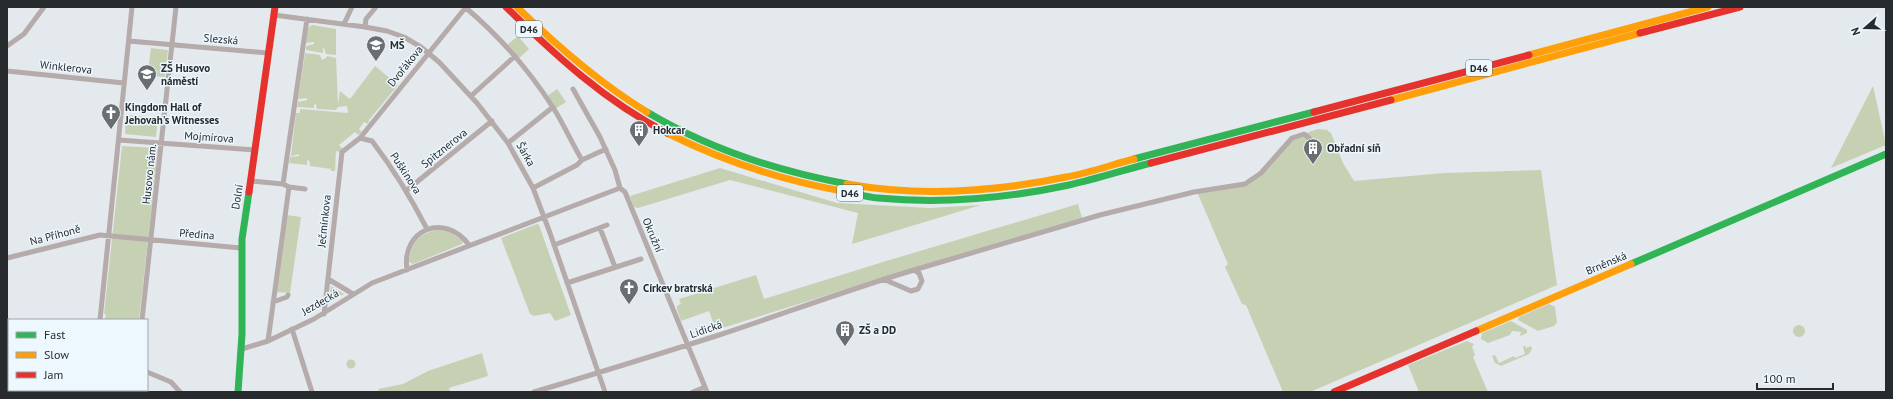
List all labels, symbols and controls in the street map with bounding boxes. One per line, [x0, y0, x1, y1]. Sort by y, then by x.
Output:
north arrow [1845, 8, 1885, 48]
road number: D46 [516, 21, 542, 37]
text: N [1848, 26, 1863, 37]
street label: Slezská [203, 31, 239, 47]
school or university icon: MŠ [365, 34, 387, 62]
place label: MŠ [390, 38, 405, 52]
street label: Dvořákova [384, 43, 426, 89]
street label: Winklerova [39, 57, 93, 77]
road number: D46 [1466, 60, 1492, 76]
place label: ZŠ Husovo náměstí [161, 61, 210, 88]
school or university icon: ZŠ Husovo náměstí [136, 63, 158, 91]
place label: Kingdom Hall of Jehovah's Witnesses [124, 100, 220, 127]
church icon: Kingdom Hall of Jehovah's Witnesses [100, 102, 122, 130]
building icon: Hokcar [628, 119, 650, 147]
place label: Hokcar [653, 123, 686, 137]
street label: Spitznerova [418, 125, 470, 171]
street label: Mojmírova [184, 128, 234, 146]
building icon: Obřadní síň [1302, 137, 1324, 165]
street label: Šárka [513, 139, 539, 169]
place label: Obřadní síň [1327, 141, 1381, 155]
street label: Husovo nám. [139, 143, 159, 205]
street label: Puškinova [387, 149, 425, 197]
street label: Dolní [228, 183, 246, 211]
road number: D46 [837, 185, 863, 201]
street label: Ječmínkova [314, 194, 334, 249]
street label: Okružní [639, 216, 667, 255]
street label: Na Příhoně [28, 221, 82, 248]
street label: Předina [179, 225, 215, 243]
street label: Brněnská [1583, 248, 1629, 278]
church icon: Církev bratrská [618, 277, 640, 305]
place label: Církev bratrská [643, 281, 713, 295]
street label: Jezdecká [298, 286, 341, 319]
street label: Lidická [688, 317, 724, 341]
legend [8, 319, 148, 391]
building icon: ZŠ a DD [834, 319, 856, 347]
place label: ZŠ a DD [859, 323, 896, 337]
text: Fast [44, 327, 65, 342]
text: Slow [44, 347, 69, 362]
scale bar [1757, 365, 1833, 391]
text: Jam [43, 367, 63, 382]
text: 100 m [1763, 371, 1796, 386]

